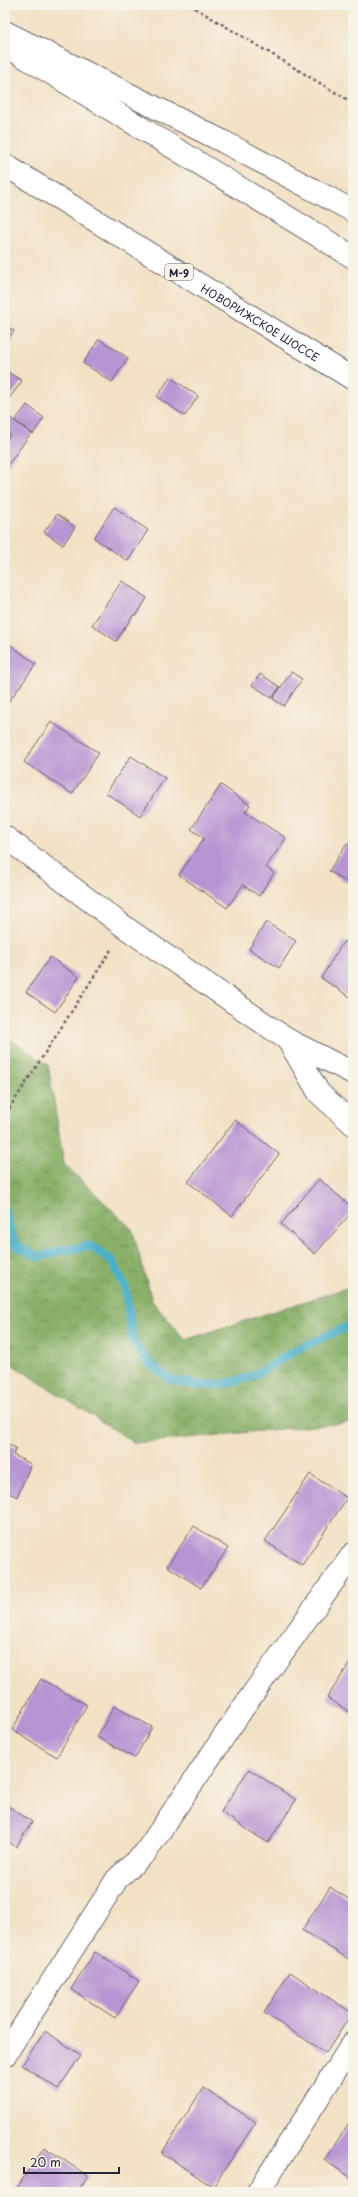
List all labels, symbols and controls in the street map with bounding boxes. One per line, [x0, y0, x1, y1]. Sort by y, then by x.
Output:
road number: М-9 [165, 264, 193, 280]
street label: НОВОРИЖСКОЕ ШОССЕ [198, 279, 323, 365]
scale bar [24, 2149, 119, 2175]
text: 20 m [30, 2153, 61, 2171]

